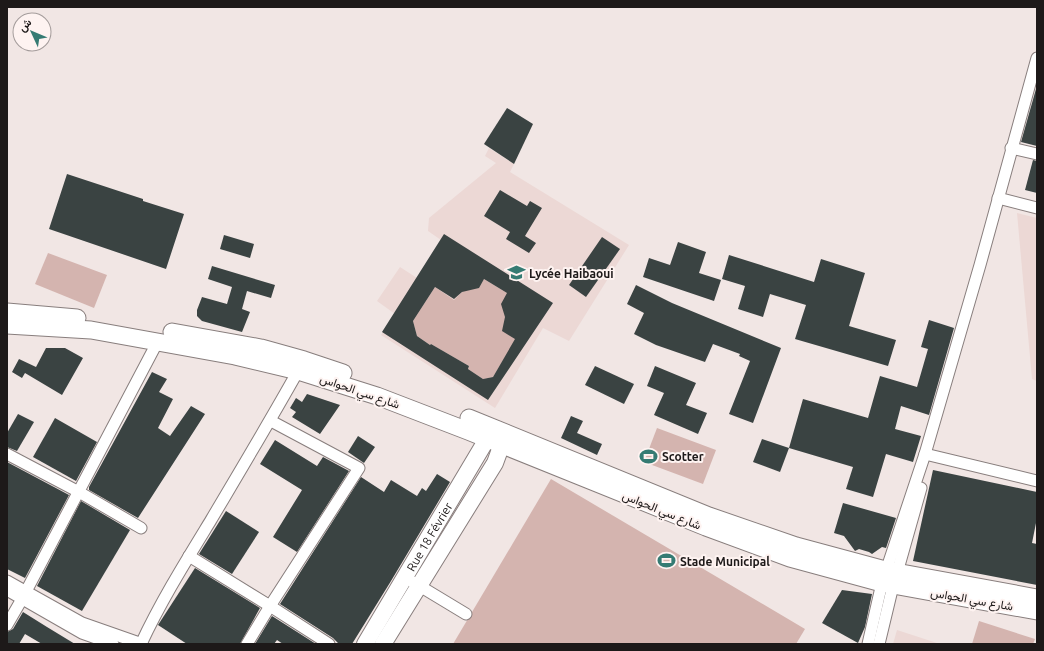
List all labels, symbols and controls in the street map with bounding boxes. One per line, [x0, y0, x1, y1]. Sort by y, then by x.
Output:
north arrow [12, 12, 52, 52]
text: ش [16, 16, 34, 35]
school or university icon: Lycée Haibaoui [506, 263, 526, 283]
place label: Lycée Haibaoui [529, 267, 614, 280]
street label: شارع سي الحواس [317, 371, 402, 415]
sports icon: Scotter [639, 446, 659, 466]
place label: Scotter [662, 450, 704, 463]
street label: شارع سي الحواس [619, 488, 703, 535]
street label: Rue 18 Février [404, 500, 455, 573]
sports icon: Stade Municipal [657, 551, 677, 571]
place label: Stade Municipal [680, 555, 770, 568]
street label: شارع سي الحواس [929, 585, 1014, 617]

